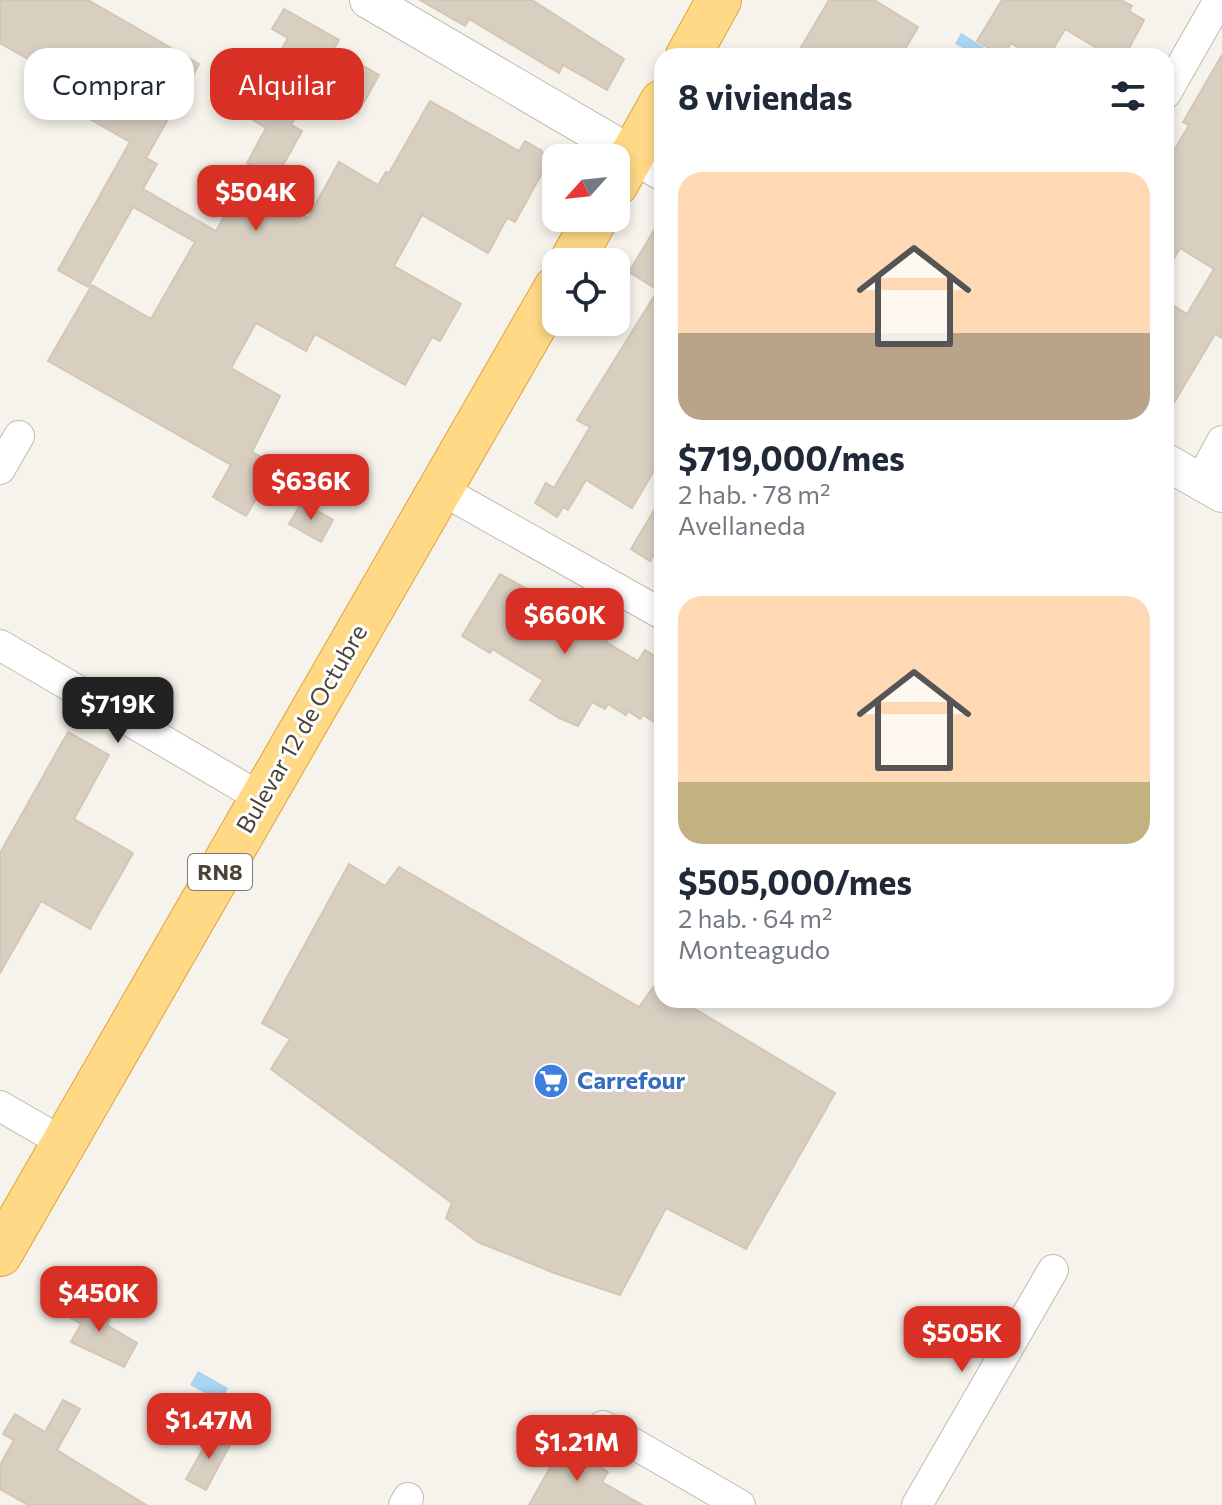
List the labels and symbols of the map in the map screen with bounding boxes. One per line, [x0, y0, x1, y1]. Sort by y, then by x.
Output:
north arrow [542, 144, 630, 232]
pin: $504K [200, 165, 312, 233]
pin: $636K [255, 454, 367, 522]
pin: $660K [509, 588, 621, 656]
street label: Bulevar 12 de Octubre [229, 619, 372, 838]
pin: $719K [62, 677, 174, 745]
road number: RN8 [188, 854, 252, 890]
supermarket icon: Carrefour [532, 1062, 570, 1100]
place label: Carrefour [577, 1065, 686, 1094]
pin: $450K [43, 1266, 155, 1334]
pin: $505K [906, 1306, 1018, 1374]
pin: $1.47M [144, 1393, 274, 1461]
pin: $1.21M [512, 1415, 642, 1483]

